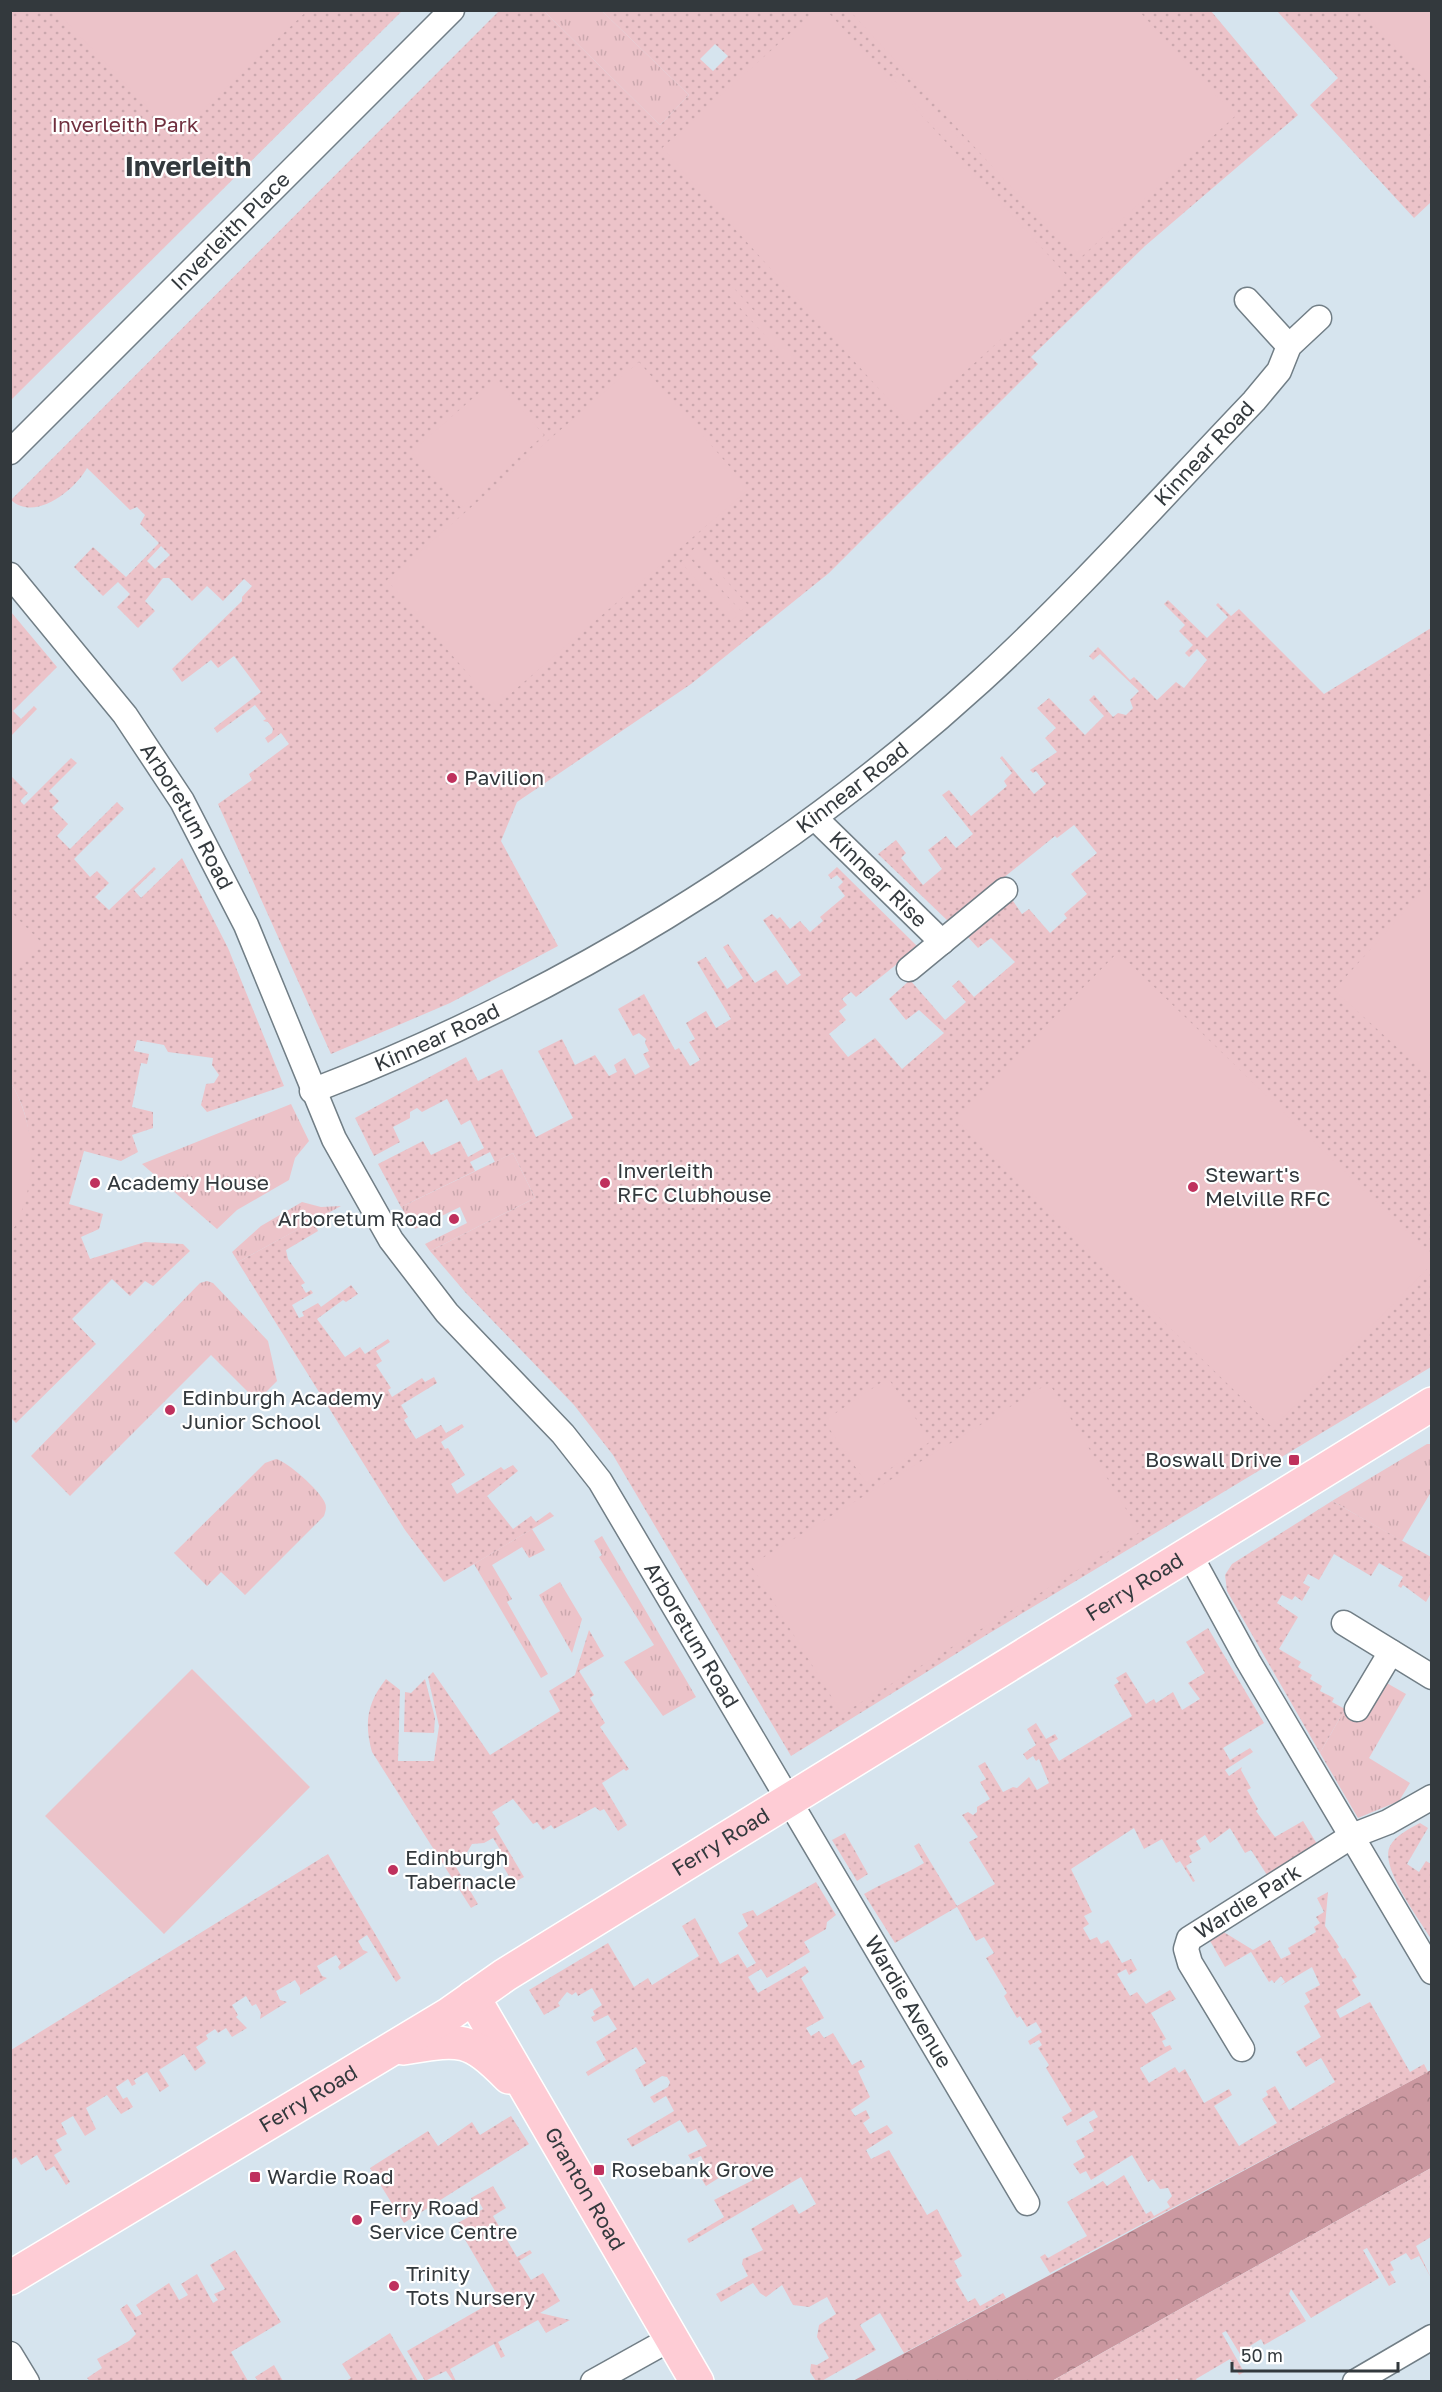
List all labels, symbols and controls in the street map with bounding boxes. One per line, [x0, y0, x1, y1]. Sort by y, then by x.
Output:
park label: Inverleith Park [51, 111, 199, 137]
district label: Inverleith [125, 150, 251, 182]
street label: Inverleith Place [165, 166, 295, 296]
street label: Kinnear Road [1148, 395, 1259, 511]
street label: Kinnear Road [791, 735, 913, 838]
street label: Arboretum Road [135, 738, 239, 893]
place label: Pavilion [464, 764, 544, 790]
marker: Pavilion [445, 771, 459, 785]
street label: Kinnear Rise [824, 825, 933, 932]
street label: Kinnear Road [370, 997, 504, 1077]
place label: Inverleith RFC Clubhouse [617, 1157, 771, 1207]
place label: Stewart's Melville RFC [1205, 1161, 1331, 1211]
place label: Academy House [107, 1169, 269, 1195]
marker: Academy House [88, 1176, 102, 1190]
marker: Inverleith RFC Clubhouse [598, 1176, 612, 1190]
marker: Stewart's Melville RFC [1186, 1180, 1200, 1194]
place label: Arboretum Road [278, 1205, 442, 1231]
marker: Arboretum Road [447, 1212, 461, 1226]
place label: Edinburgh Academy Junior School [182, 1384, 383, 1434]
marker: Edinburgh Academy Junior School [163, 1403, 177, 1417]
place label: Boswall Drive [1145, 1446, 1282, 1472]
marker: Boswall Drive [1287, 1453, 1301, 1467]
street label: Ferry Road [1080, 1546, 1188, 1626]
street label: Arboretum Road [639, 1557, 745, 1712]
street label: Ferry Road [667, 1801, 774, 1881]
place label: Edinburgh Tabernacle [405, 1844, 516, 1894]
street label: Wardie Park [1189, 1858, 1305, 1944]
marker: Edinburgh Tabernacle [386, 1863, 400, 1877]
street label: Wardie Avenue [860, 1931, 958, 2072]
street label: Ferry Road [254, 2059, 362, 2137]
street label: Granton Road [540, 2122, 631, 2255]
place label: Rosebank Grove [611, 2156, 774, 2182]
place label: Wardie Road [267, 2163, 394, 2189]
marker: Rosebank Grove [592, 2163, 606, 2177]
marker: Wardie Road [248, 2170, 262, 2184]
place label: Ferry Road Service Centre [369, 2194, 517, 2244]
marker: Ferry Road Service Centre [350, 2213, 364, 2227]
place label: Trinity Tots Nursery [406, 2260, 535, 2310]
marker: Trinity Tots Nursery [387, 2279, 401, 2293]
scale bar [1232, 2335, 1398, 2373]
text: 50 m [1241, 2344, 1283, 2366]

